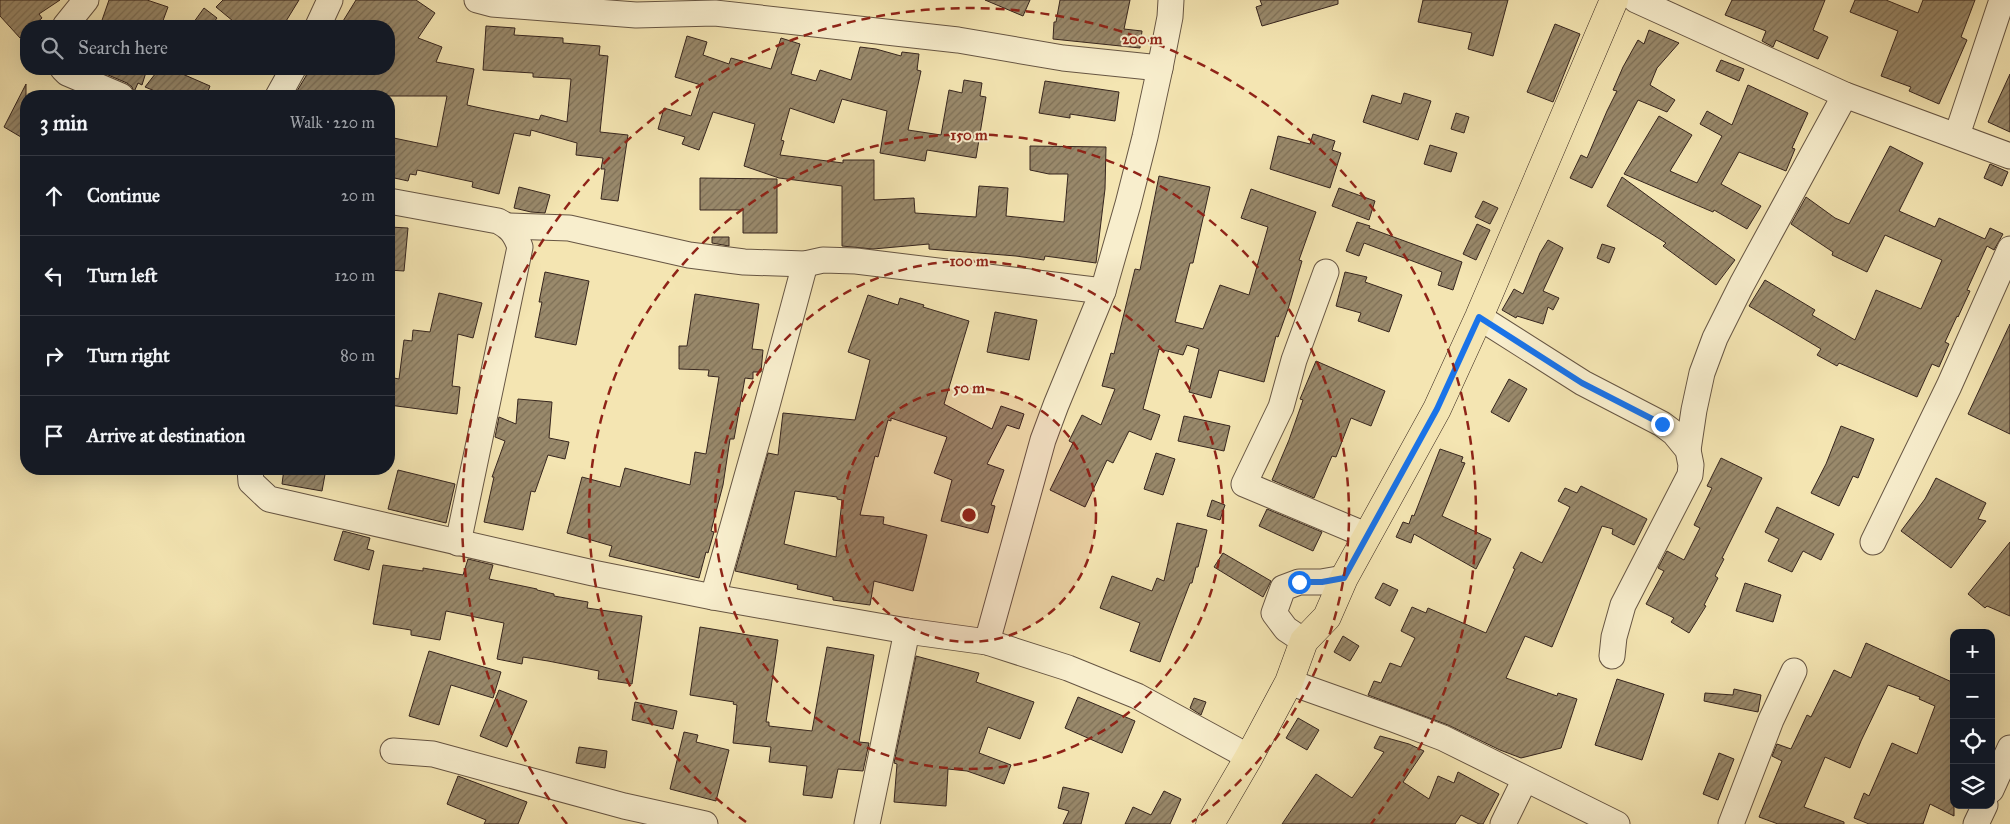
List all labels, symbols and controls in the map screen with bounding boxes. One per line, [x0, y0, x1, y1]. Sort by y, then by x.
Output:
search box [20, 20, 395, 75]
text: 200 m [1122, 30, 1163, 48]
icon: search [38, 34, 66, 62]
text: Search here [78, 36, 168, 59]
text: 3 min [40, 110, 88, 136]
text: Walk · 220 m [290, 113, 375, 132]
text: 150 m [950, 126, 988, 144]
icon: ahead [40, 182, 68, 210]
text: Continue [87, 184, 160, 207]
text: 20 m [341, 186, 375, 205]
text: 100 m [949, 252, 989, 270]
icon: left [40, 262, 68, 290]
text: Turn left [87, 264, 157, 287]
text: 120 m [335, 266, 375, 285]
icon: right [40, 342, 68, 370]
text: Turn right [87, 344, 170, 367]
text: 80 m [340, 346, 375, 365]
text: 50 m [953, 379, 985, 397]
route end [1651, 413, 1674, 436]
icon: arrive [40, 422, 68, 450]
text: Arrive at destination [87, 424, 245, 447]
centre of rings [960, 506, 978, 524]
route start [1288, 571, 1311, 594]
map controls [1950, 629, 1995, 809]
button: + [1950, 629, 1995, 674]
button: − [1950, 674, 1995, 719]
button: locate [1950, 719, 1995, 764]
button: layers [1950, 764, 1995, 809]

